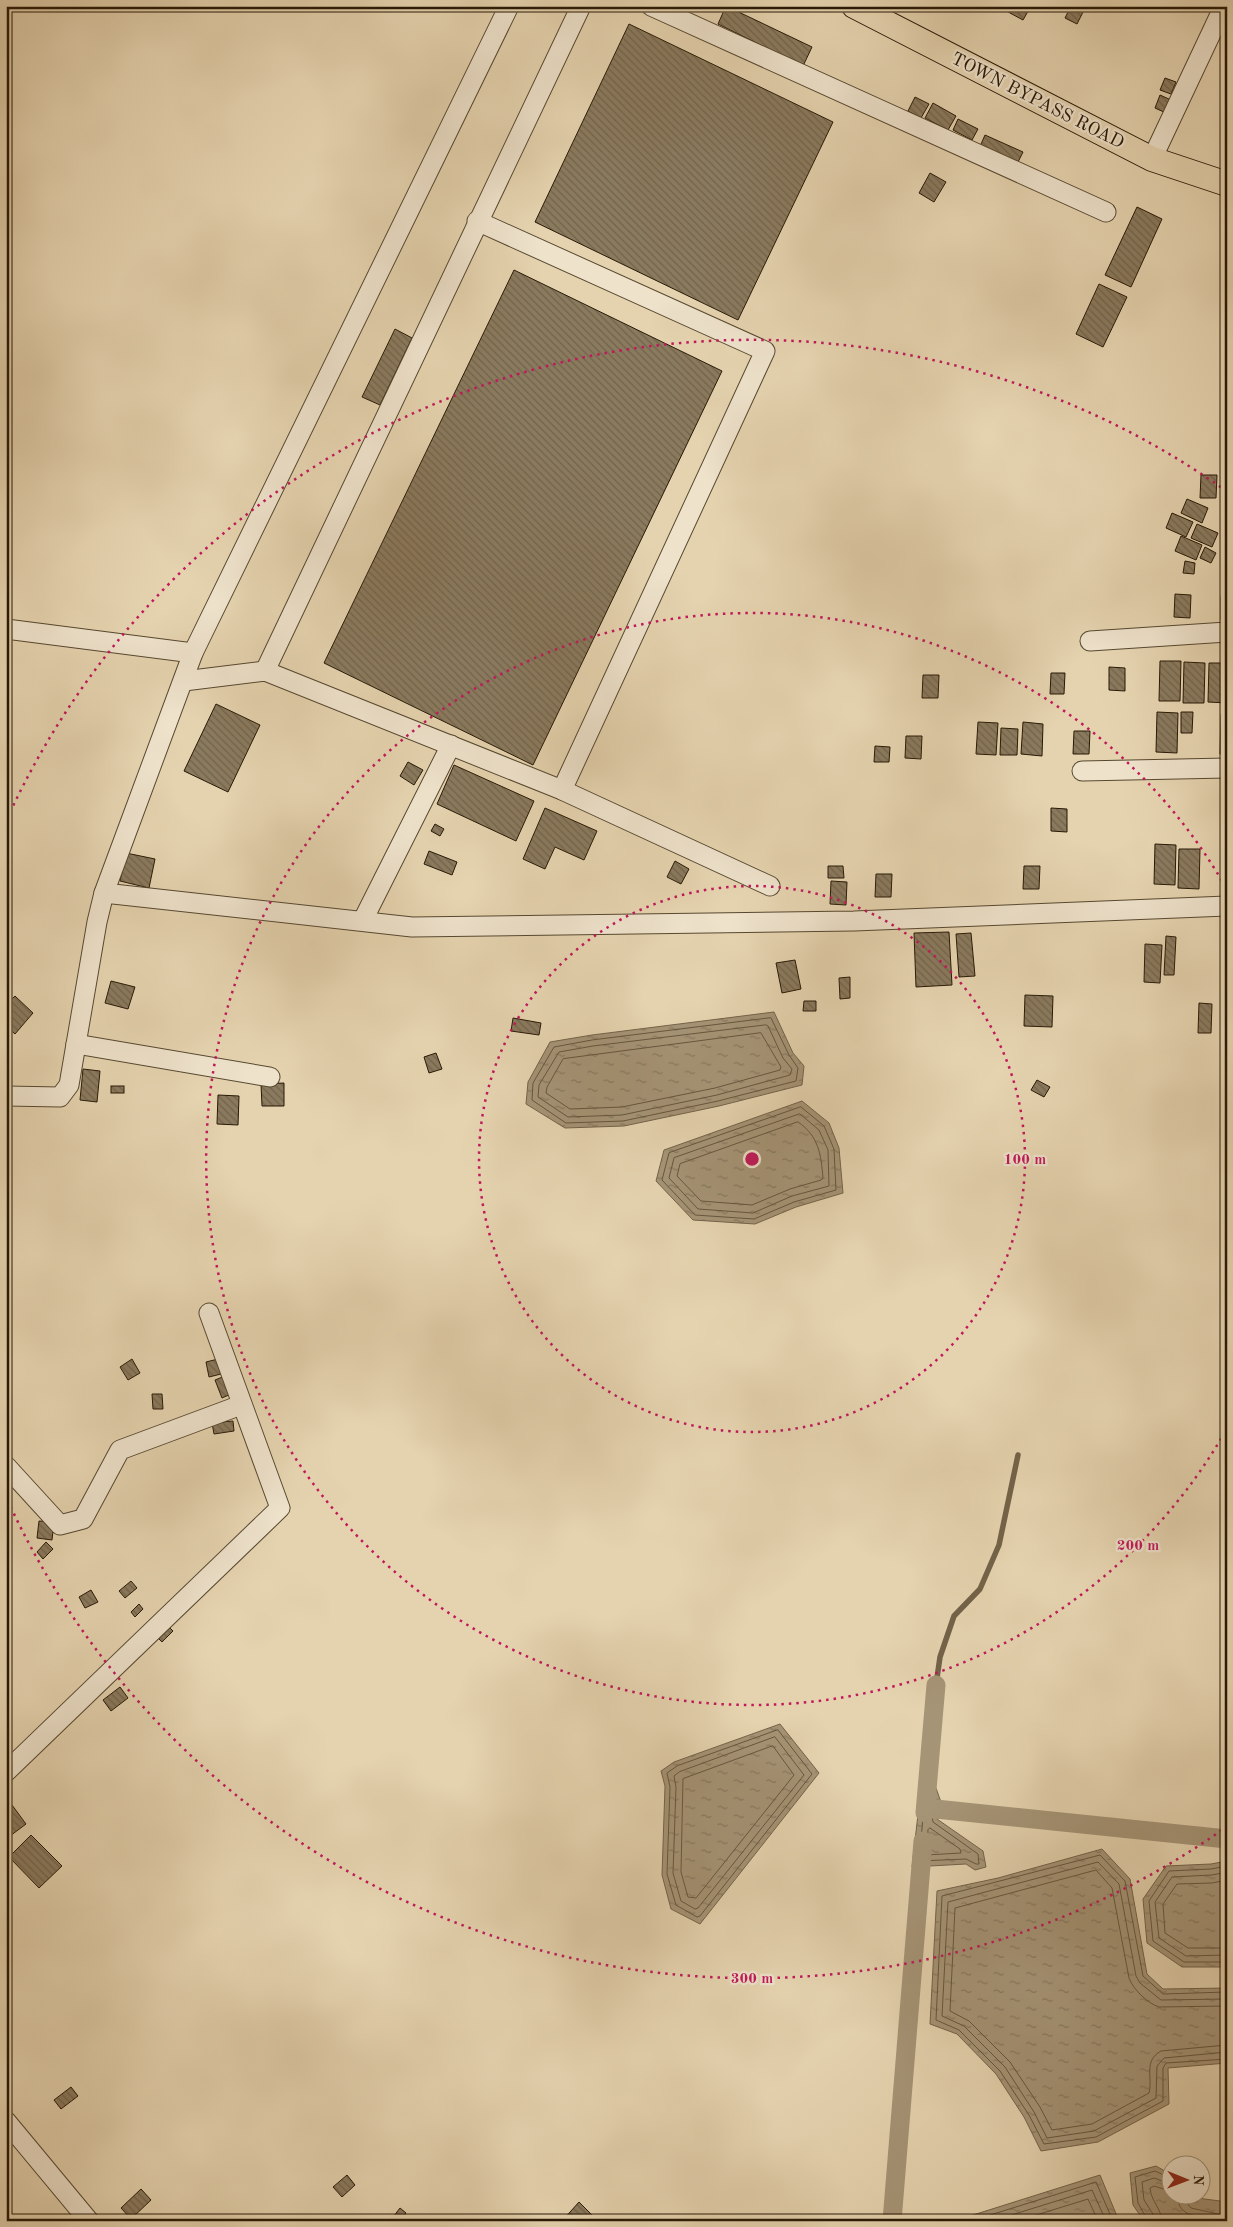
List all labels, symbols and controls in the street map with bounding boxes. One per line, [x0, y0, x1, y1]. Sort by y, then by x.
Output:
street label: TOWN BYPASS ROAD [948, 49, 1127, 152]
centre of rings [743, 1150, 761, 1168]
text: 100 m [1004, 1153, 1046, 1168]
text: 200 m [1117, 1539, 1159, 1554]
text: 300 m [731, 1972, 773, 1987]
north arrow [1160, 2154, 1210, 2204]
text: N [1191, 2175, 1205, 2186]

